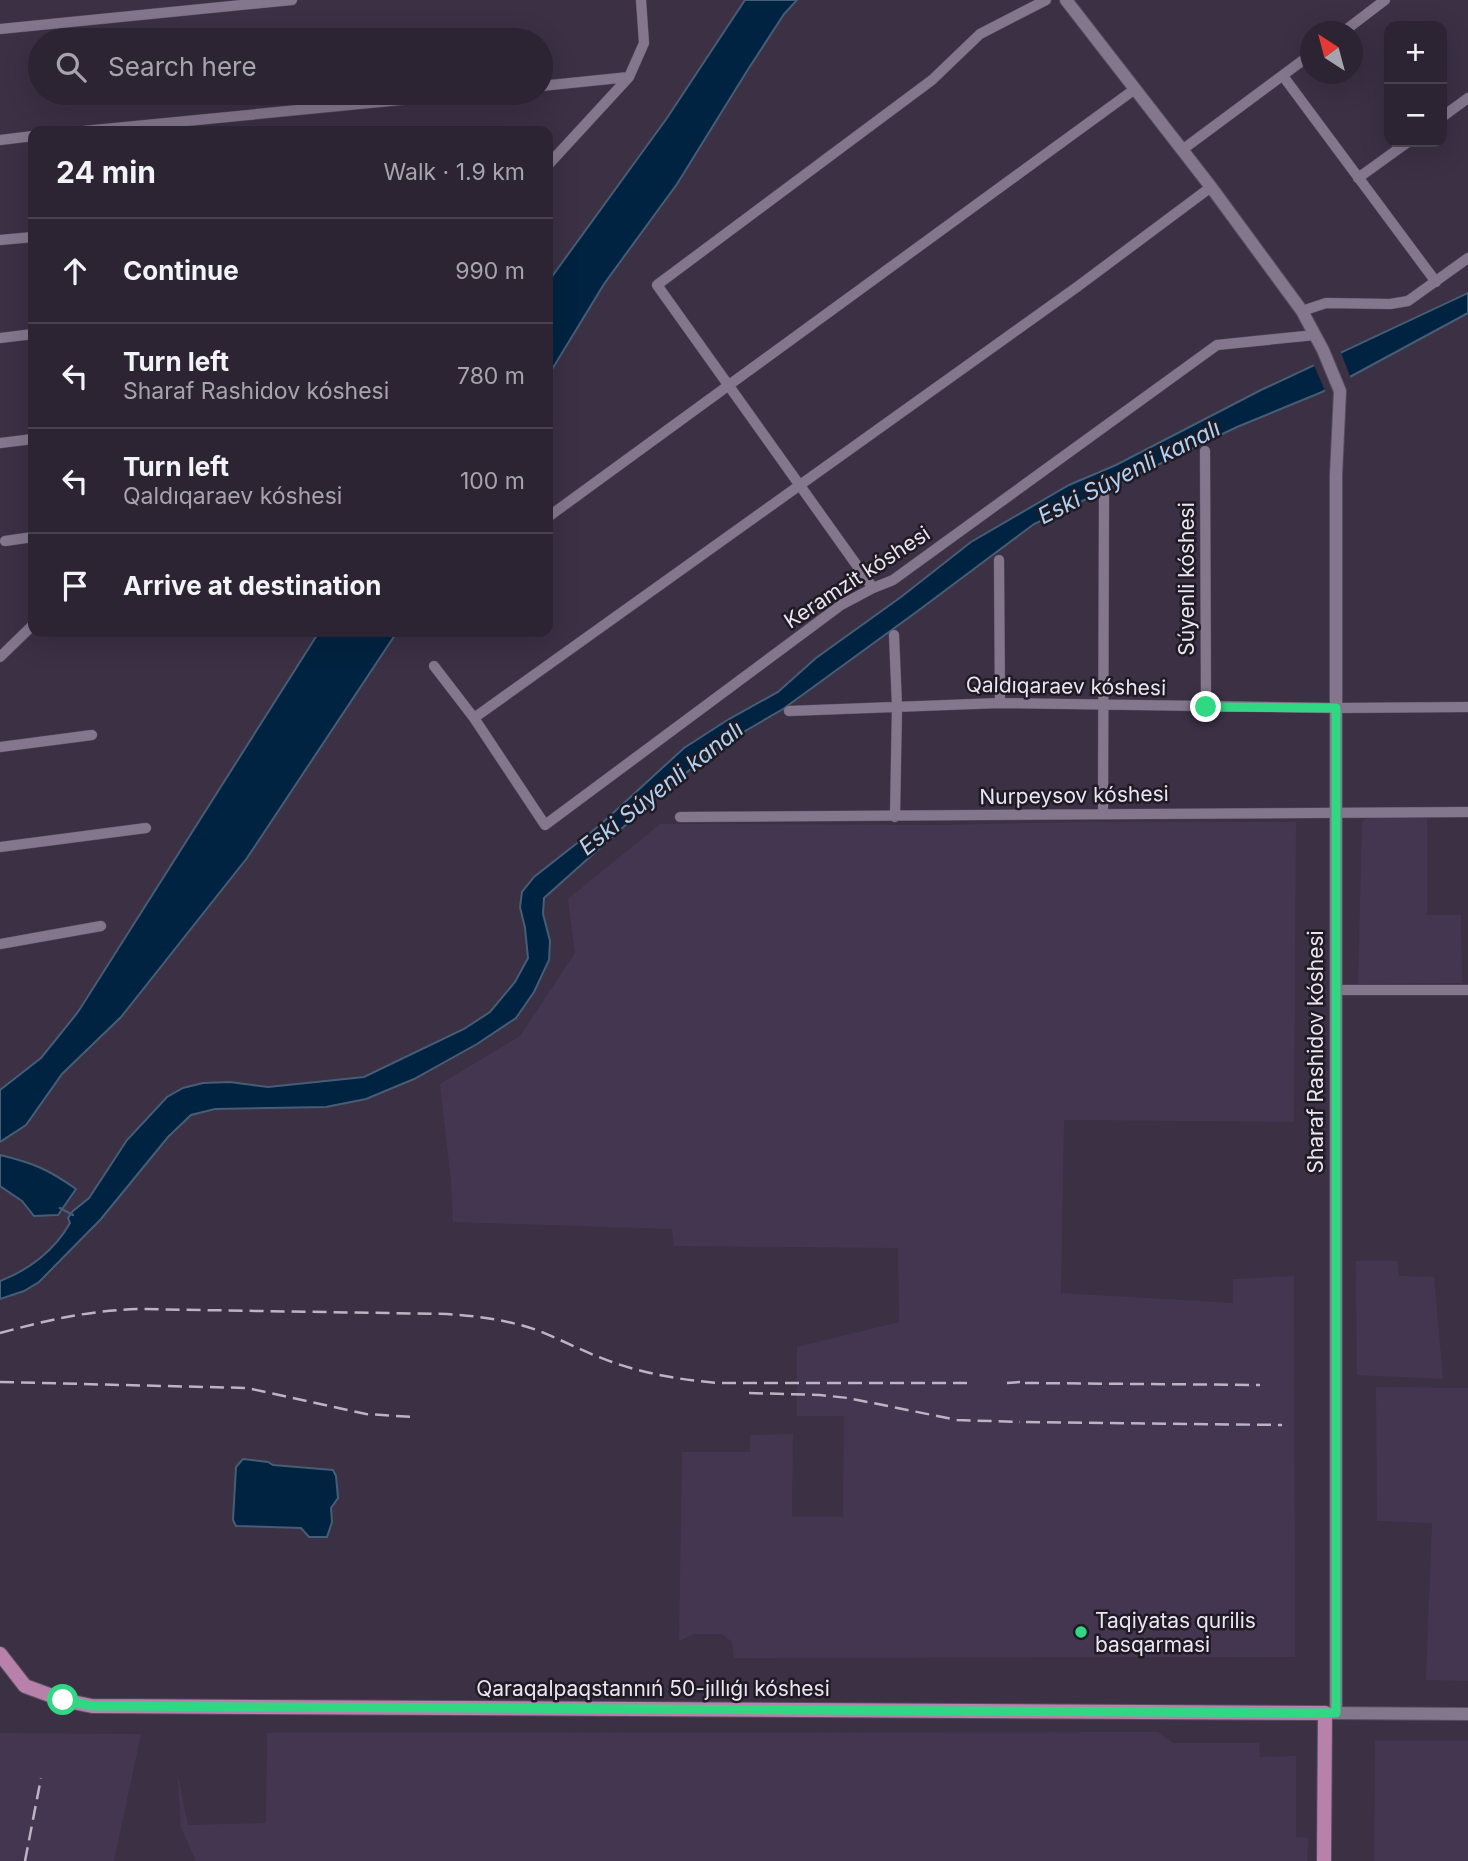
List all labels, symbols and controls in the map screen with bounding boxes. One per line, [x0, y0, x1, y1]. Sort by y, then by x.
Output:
north arrow [1300, 21, 1363, 84]
map controls [1384, 21, 1447, 147]
button: + [1384, 21, 1447, 84]
search box [28, 28, 553, 105]
icon: search [52, 48, 90, 86]
text: Search here [108, 51, 257, 82]
button: − [1384, 84, 1447, 147]
text: 24 min [56, 154, 156, 190]
text: Walk · 1.9 km [384, 158, 525, 186]
icon: ahead [56, 252, 94, 290]
text: Continue [123, 255, 239, 286]
text: 990 m [455, 257, 525, 285]
text: Turn left [123, 346, 229, 377]
icon: left [56, 357, 94, 395]
text: 780 m [457, 362, 525, 390]
text: Sharaf Rashidov kóshesi [123, 377, 389, 405]
water label: Eski Súyenli kanalı [1033, 414, 1225, 530]
text: Turn left [123, 451, 229, 482]
icon: left [56, 462, 94, 500]
text: 100 m [460, 467, 525, 495]
text: Qaldıqaraev kóshesi [123, 482, 342, 510]
street label: Súyenli kóshesi [1174, 502, 1199, 656]
street label: Keramzit kóshesi [779, 521, 935, 633]
icon: arrive [56, 567, 94, 605]
text: Arrive at destination [123, 570, 382, 601]
street label: Qaldıqaraev kóshesi [966, 672, 1166, 700]
route end [1190, 691, 1221, 722]
water label: Eski Súyenli kanalı [573, 715, 749, 861]
street label: Nurpeysov kóshesi [979, 781, 1169, 809]
street label: Sharaf Rashidov kóshesi [1303, 930, 1328, 1174]
place label: Taqiyatas qurilis basqarmasi [1095, 1608, 1256, 1657]
marker: Taqiyatas qurilis basqarmasi [1073, 1624, 1089, 1640]
street label: Qaraqalpaqstannıń 50-jıllıǵı kóshesi [476, 1676, 830, 1701]
route start [47, 1684, 78, 1715]

